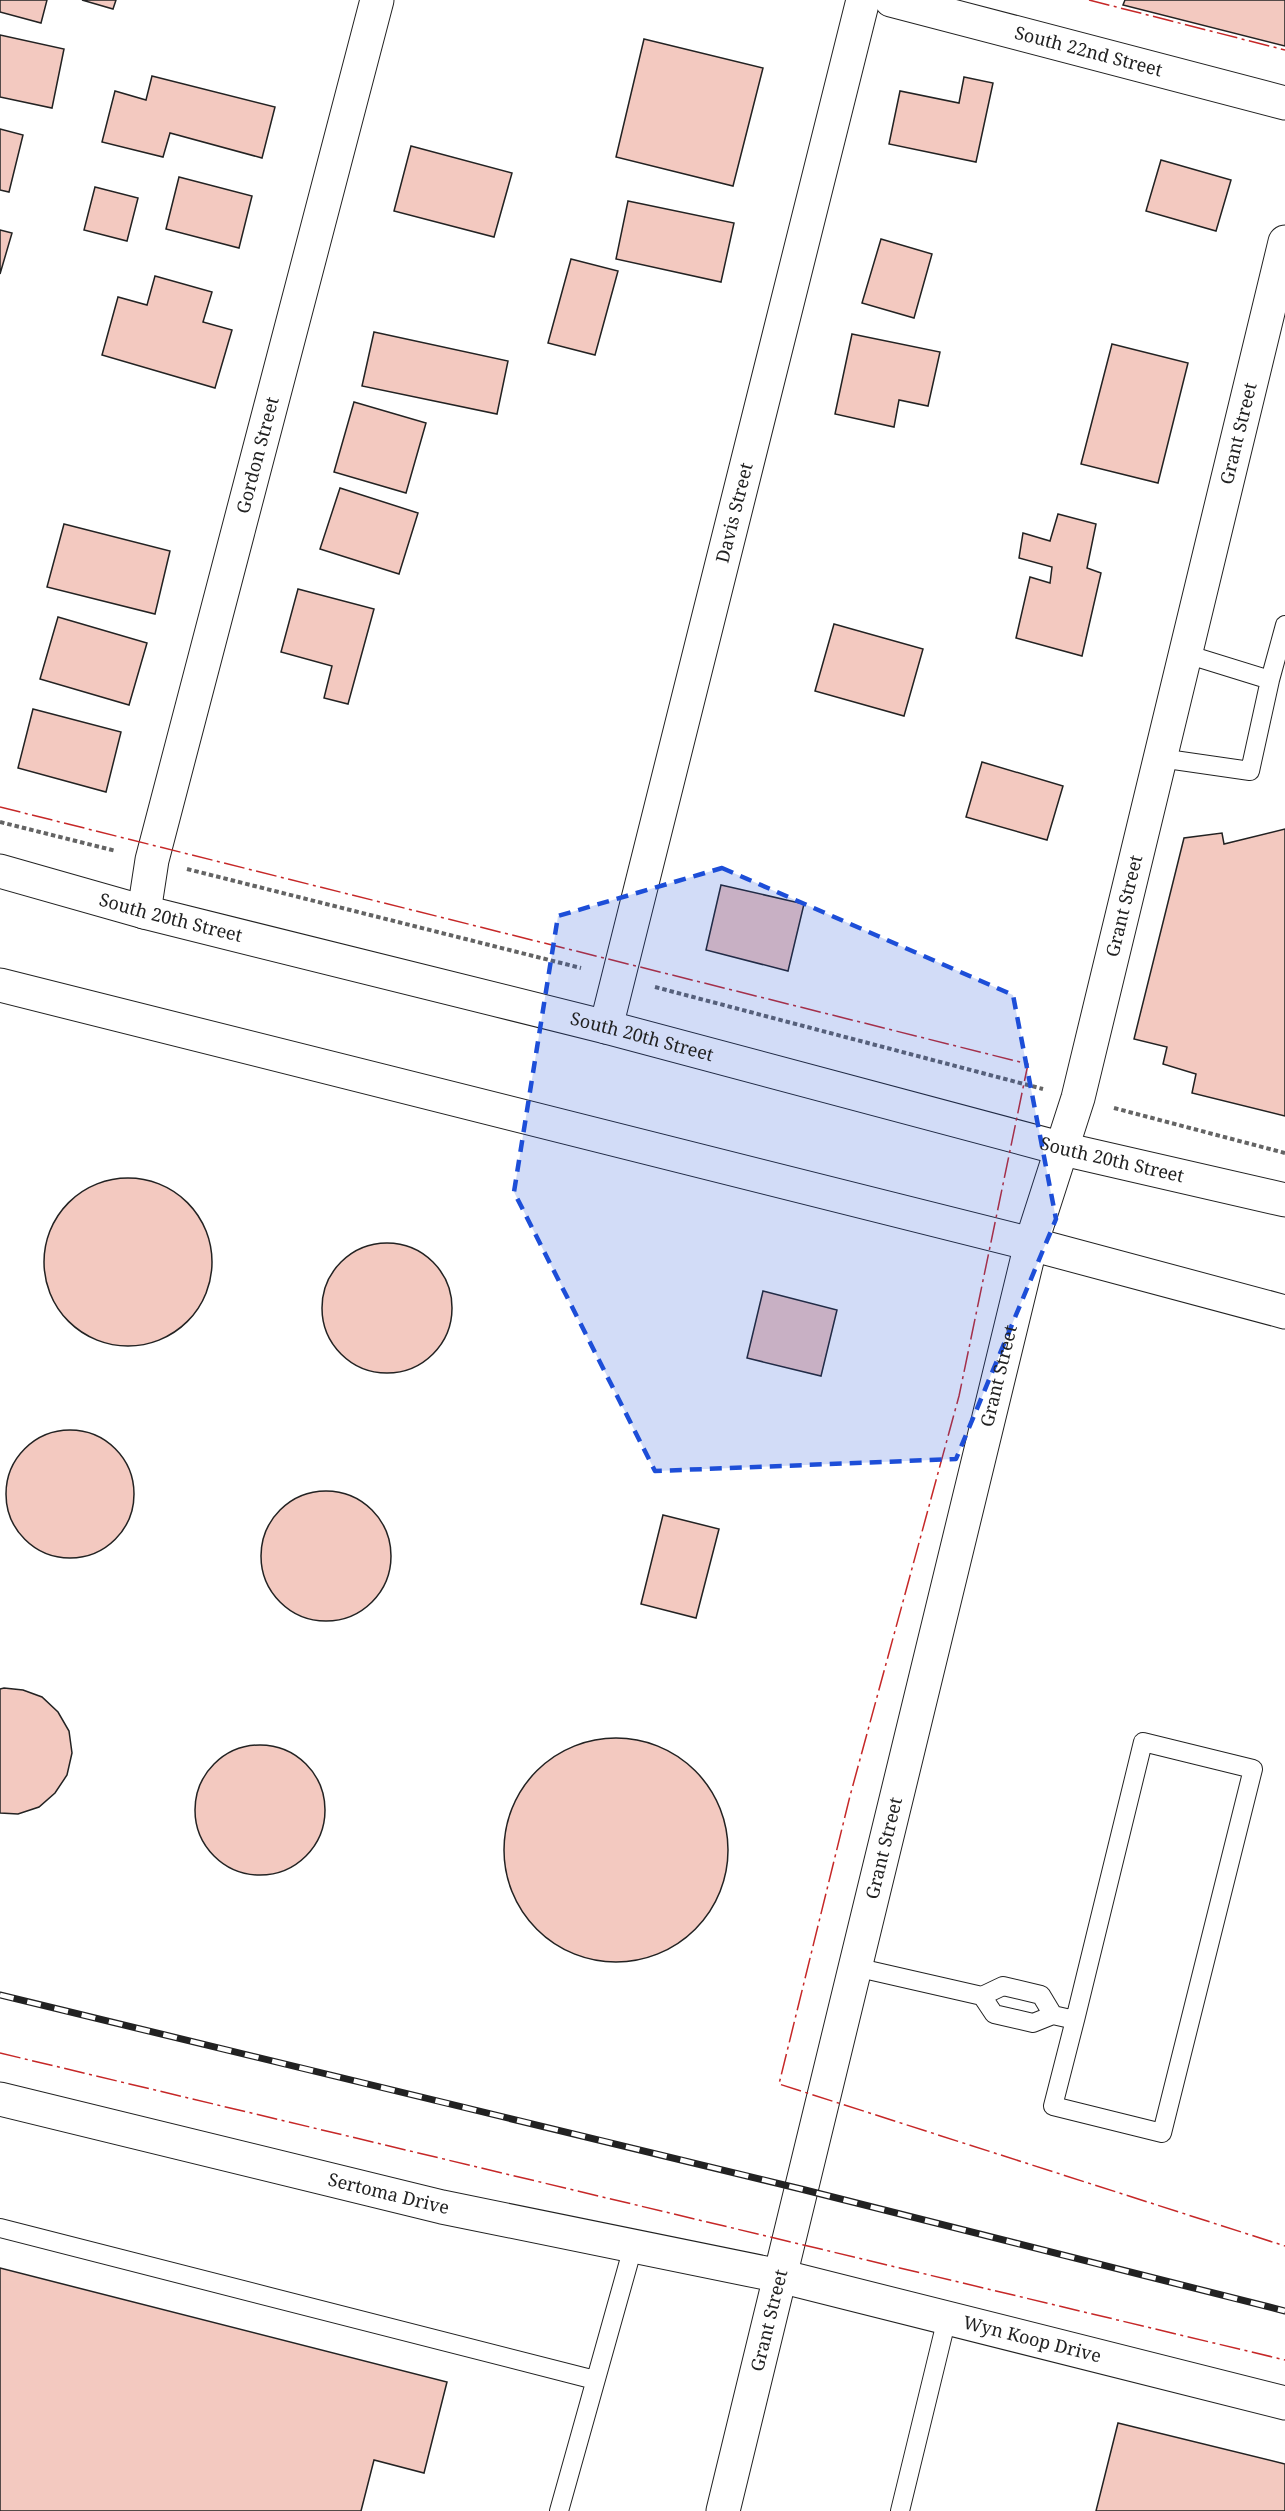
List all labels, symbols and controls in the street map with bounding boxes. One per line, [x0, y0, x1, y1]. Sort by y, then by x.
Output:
street label: South 22nd Street [1012, 20, 1165, 81]
street label: Grant Street [1214, 380, 1262, 487]
street label: Gordon Street [230, 394, 284, 516]
street label: Davis Street [710, 460, 758, 565]
street label: Grant Street [1100, 852, 1147, 959]
street label: South 20th Street [97, 887, 245, 947]
street label: South 20th Street [568, 1006, 716, 1066]
street label: South 20th Street [1038, 1130, 1186, 1187]
street label: Grant Street [974, 1322, 1022, 1429]
street label: Grant Street [859, 1795, 907, 1901]
street label: Sertoma Drive [326, 2167, 451, 2219]
street label: Grant Street [744, 2267, 792, 2374]
street label: Wyn Koop Drive [961, 2310, 1104, 2367]

